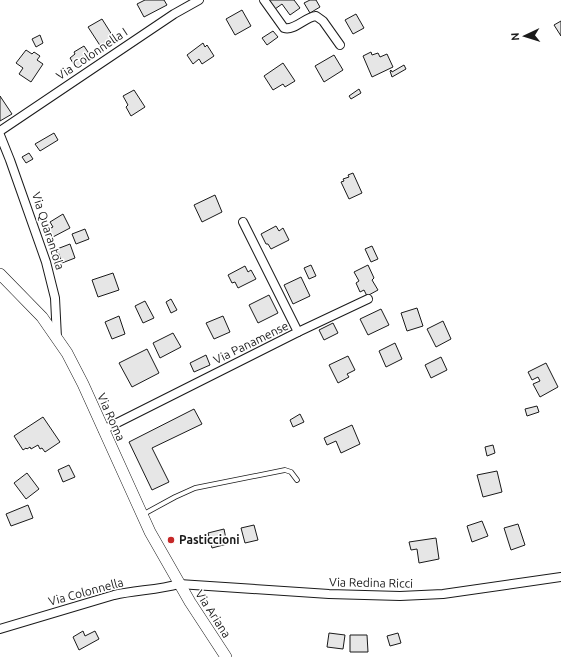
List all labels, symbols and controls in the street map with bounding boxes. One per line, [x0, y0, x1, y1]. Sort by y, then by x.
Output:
north arrow [505, 16, 545, 56]
street label: Via Colonnella I [54, 25, 130, 82]
text: N [509, 32, 521, 41]
street label: Via Quarantola [30, 190, 67, 271]
street label: Via Panamense [211, 319, 290, 366]
street label: Via Roma [95, 391, 128, 443]
place label: Pasticcioni [179, 533, 240, 546]
marker: Pasticcioni [166, 535, 176, 545]
street label: Via Colonnella [47, 575, 125, 608]
street label: Via Redina Ricci [329, 575, 413, 590]
street label: Via Ariana [193, 587, 234, 640]

